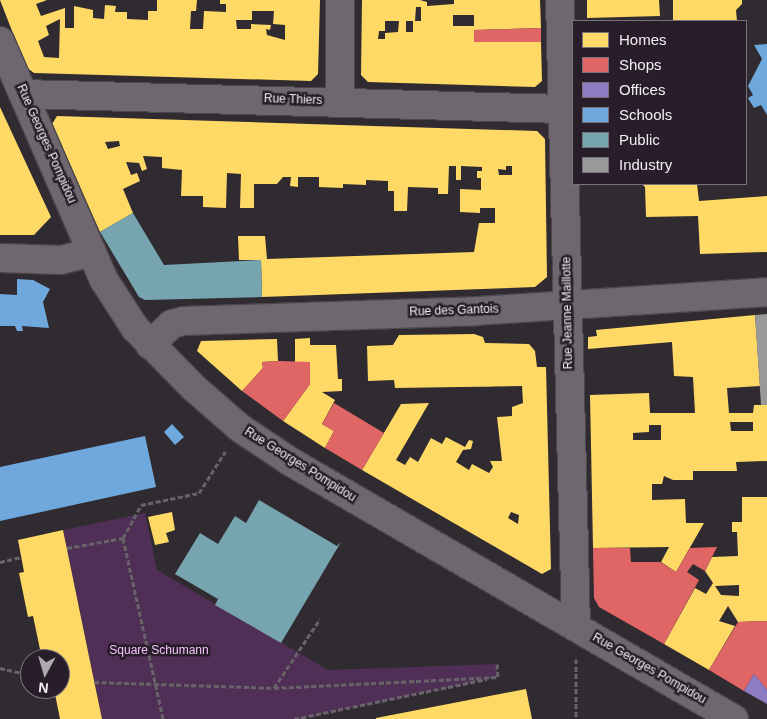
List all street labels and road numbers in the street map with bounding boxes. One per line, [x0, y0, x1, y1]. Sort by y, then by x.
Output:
street label: Rue Georges Pompidou [13, 82, 79, 206]
street label: Rue Thiers [263, 92, 323, 108]
street label: Rue Jeanne Maillotte [560, 257, 576, 369]
street label: Rue des Gantois [409, 302, 499, 320]
street label: Rue Georges Pompidou [242, 425, 358, 505]
street label: Rue Georges Pompidou [590, 631, 708, 707]

